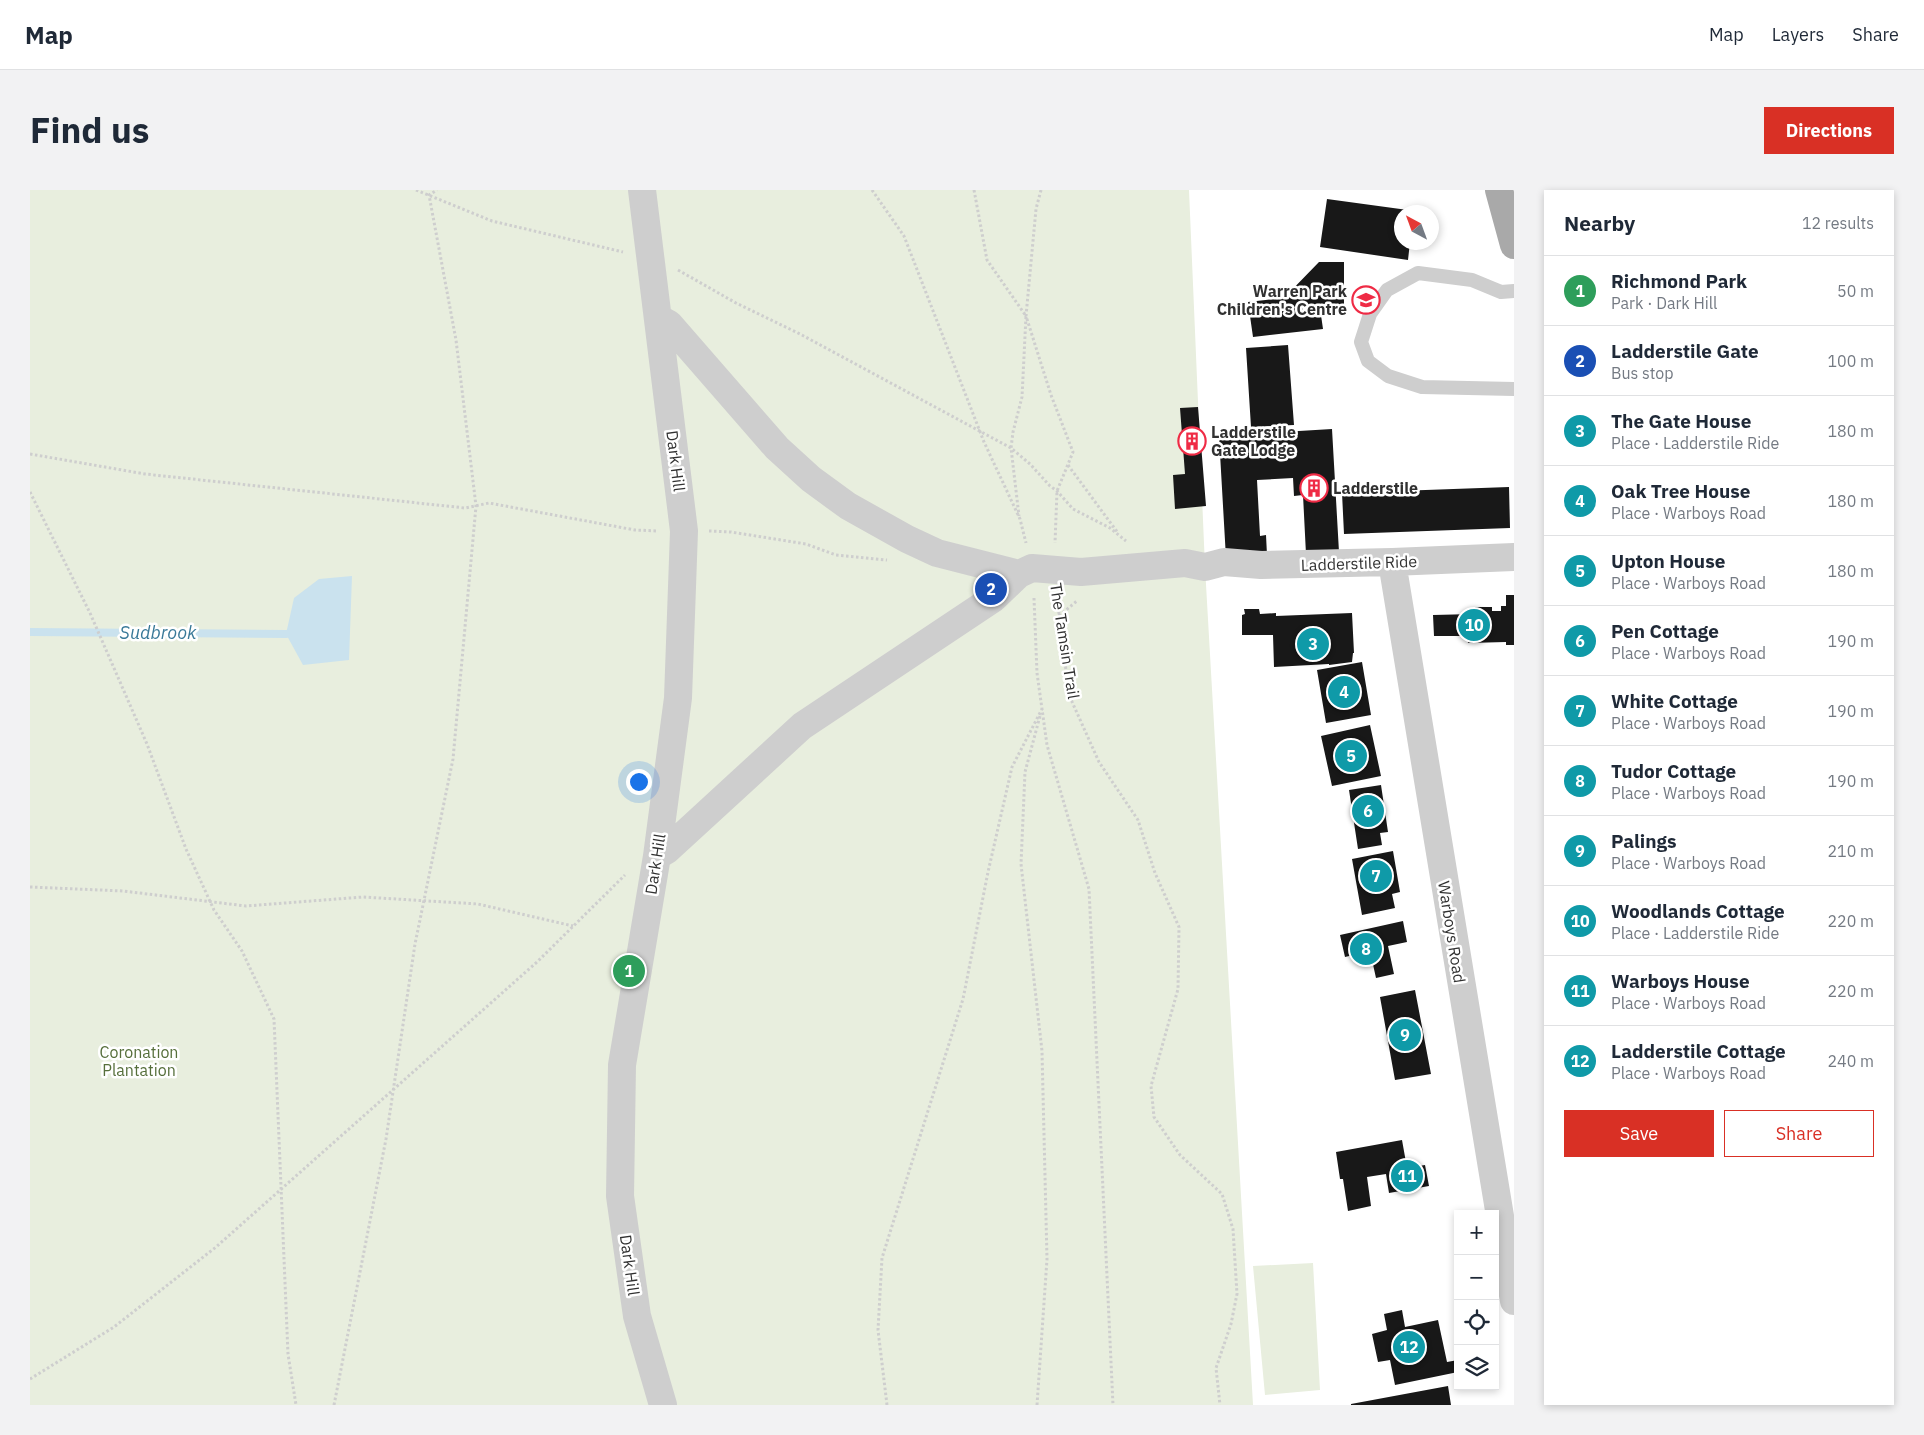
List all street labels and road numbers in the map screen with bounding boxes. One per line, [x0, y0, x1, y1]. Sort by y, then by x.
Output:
street label: Dark Hill [662, 429, 690, 493]
street label: Ladderstile Ride [1301, 551, 1418, 575]
street label: The Tamsin Trail [1046, 582, 1084, 700]
street label: Dark Hill [640, 832, 670, 896]
street label: Warboys Road [1434, 880, 1470, 984]
street label: Dark Hill [616, 1233, 644, 1297]

